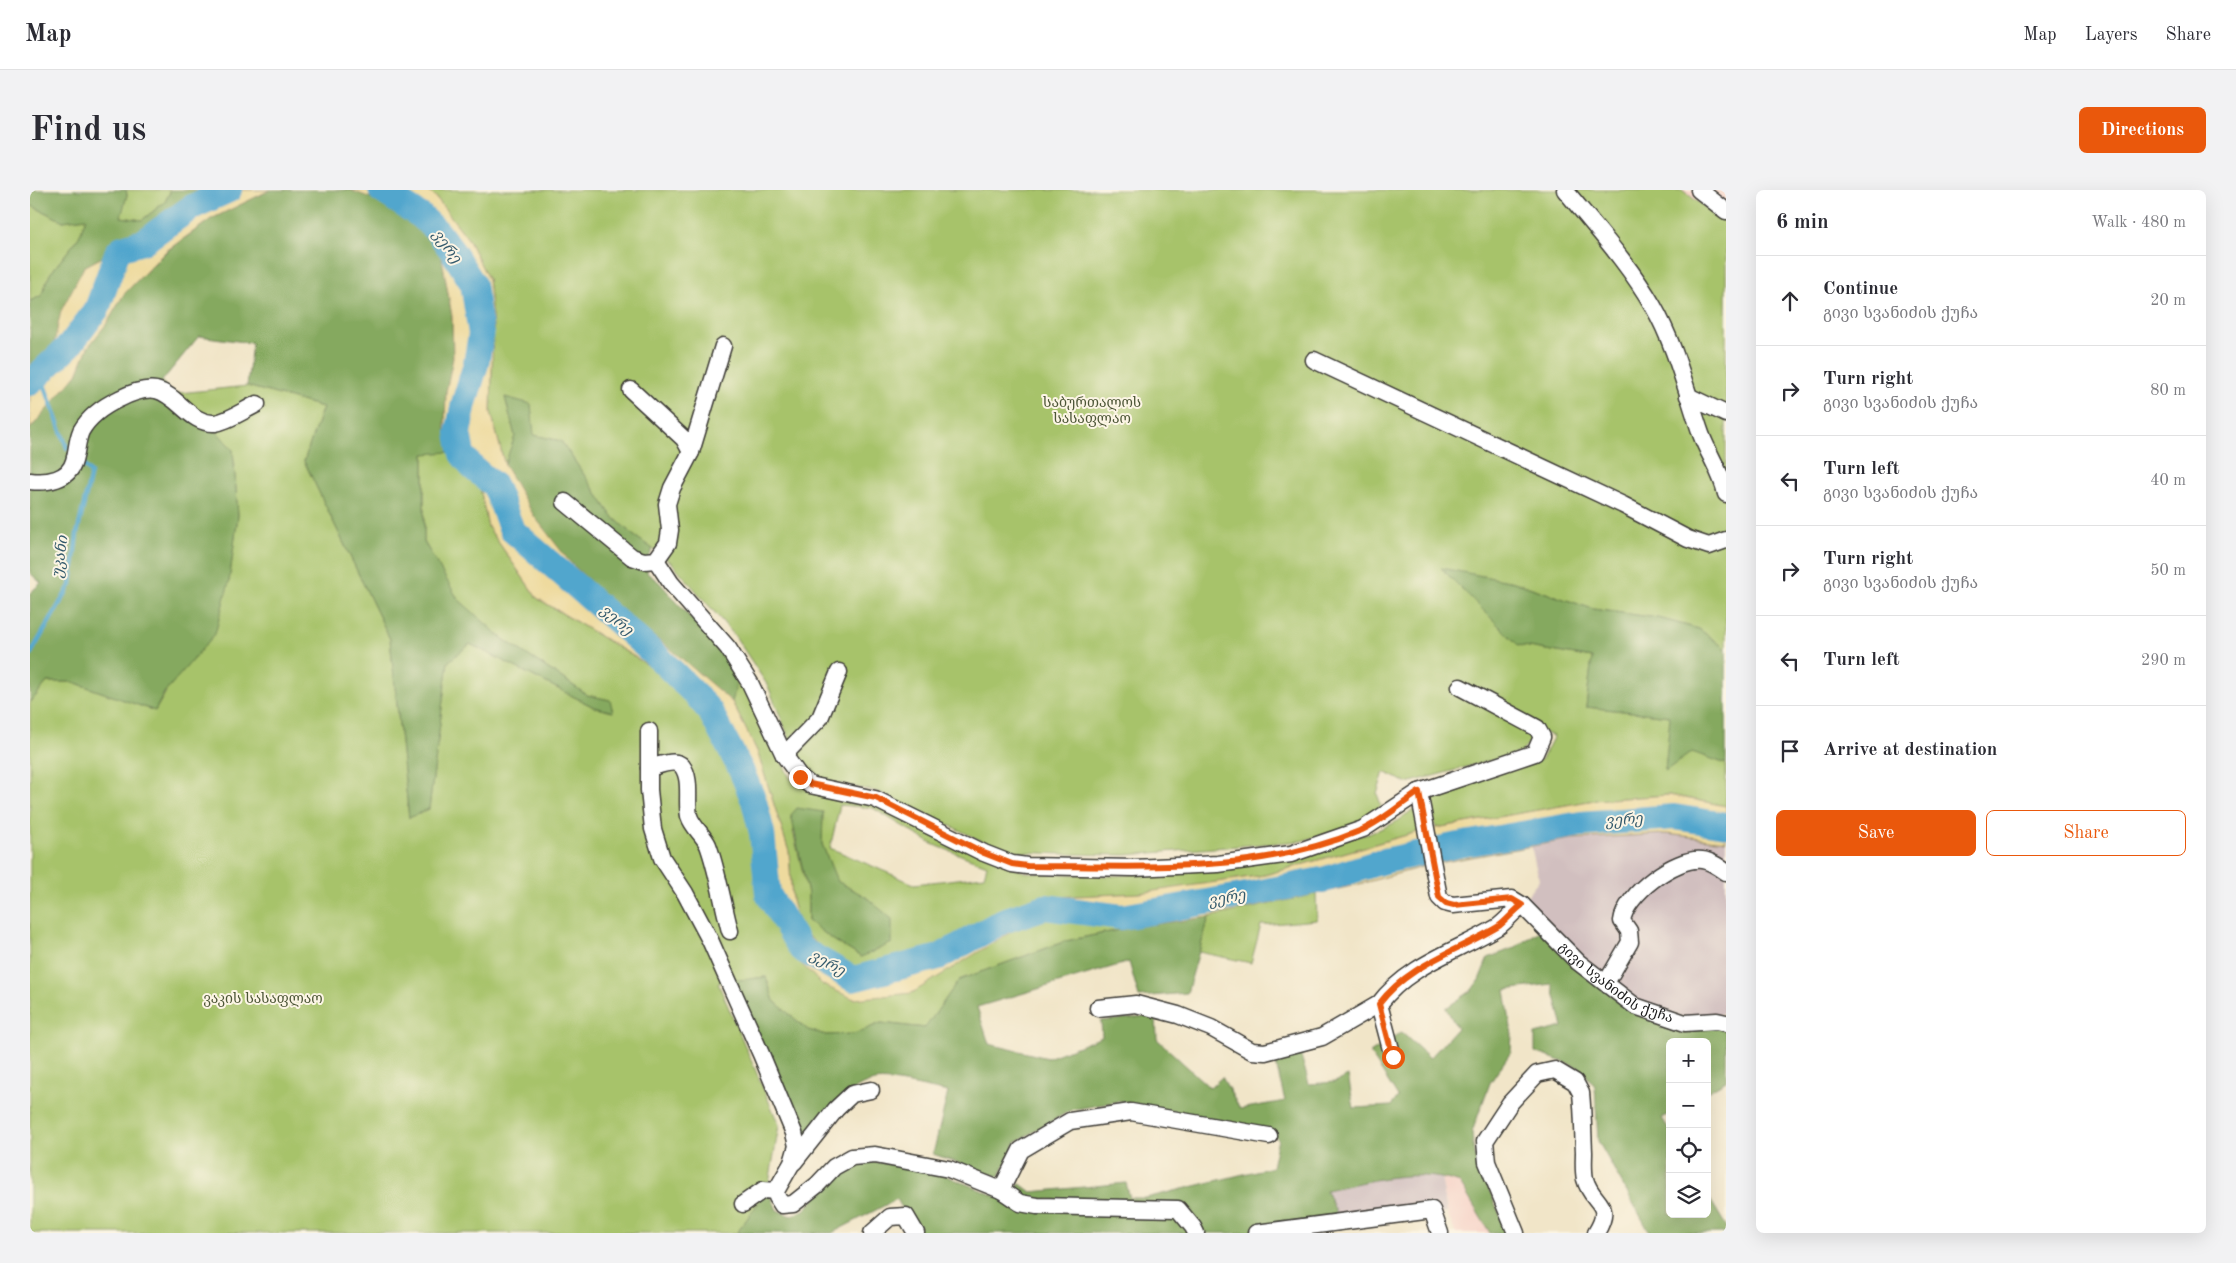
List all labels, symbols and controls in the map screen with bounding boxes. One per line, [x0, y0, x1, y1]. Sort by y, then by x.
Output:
text: Map [25, 23, 72, 47]
text: Map [2023, 26, 2057, 44]
text: Layers [2085, 26, 2137, 44]
text: Share [2165, 26, 2211, 44]
button: Directions [2079, 107, 2206, 153]
text: Find us [30, 113, 146, 148]
text: 6 min [1776, 212, 1829, 233]
text: Walk · 480 m [2091, 215, 2186, 231]
water label: ვერე [429, 227, 464, 267]
text: Continue [1823, 280, 1898, 299]
icon: ahead [1776, 287, 1804, 315]
text: 20 m [2150, 293, 2186, 309]
text: გივი სვანიძის ქუჩა [1823, 306, 1978, 322]
text: Turn right [1823, 370, 1913, 389]
icon: right [1776, 377, 1804, 405]
text: 80 m [2150, 383, 2186, 399]
park label: საბურთალოს სასაფლაო [1043, 396, 1141, 427]
text: გივი სვანიძის ქუჩა [1823, 396, 1978, 412]
text: Turn left [1823, 460, 1900, 479]
icon: left [1776, 467, 1804, 495]
text: 40 m [2150, 473, 2186, 489]
text: გივი სვანიძის ქუჩა [1823, 486, 1978, 502]
water label: უკანი [50, 533, 72, 579]
text: Turn right [1823, 550, 1913, 569]
icon: right [1776, 557, 1804, 585]
text: 50 m [2150, 563, 2186, 579]
text: გივი სვანიძის ქუჩა [1823, 576, 1978, 592]
water label: ვერე [597, 602, 636, 639]
icon: left [1776, 647, 1804, 675]
text: Turn left [1823, 651, 1900, 670]
text: 290 m [2141, 653, 2186, 669]
icon: arrive [1776, 737, 1804, 765]
text: Arrive at destination [1823, 741, 1997, 760]
route end [789, 766, 812, 789]
button: Save [1776, 810, 1976, 856]
button: Share [1986, 810, 2186, 856]
water label: ვერე [1605, 811, 1644, 830]
water label: ვერე [1207, 887, 1247, 910]
street label: გივი სვანიძის ქუჩა [1555, 940, 1675, 1025]
water label: ვერე [807, 947, 848, 980]
park label: ვაკის სასაფლაო [203, 992, 323, 1007]
map controls [1666, 1038, 1711, 1218]
button: + [1666, 1038, 1711, 1083]
route start [1382, 1046, 1405, 1069]
button: − [1666, 1083, 1711, 1128]
button: locate [1666, 1128, 1711, 1173]
button: layers [1666, 1173, 1711, 1218]

